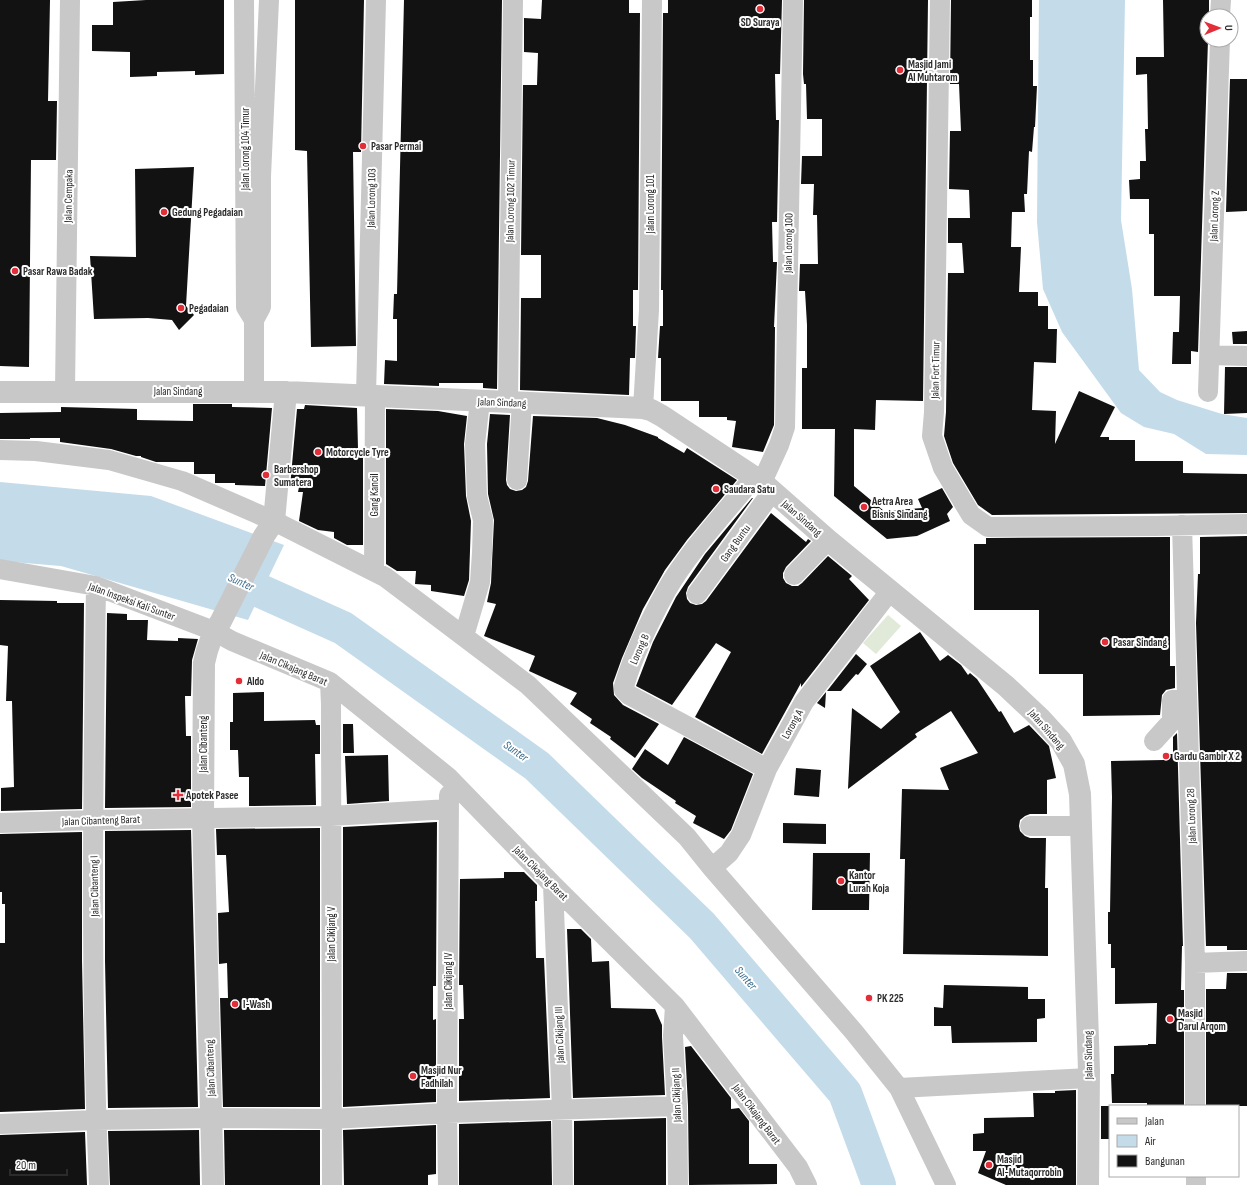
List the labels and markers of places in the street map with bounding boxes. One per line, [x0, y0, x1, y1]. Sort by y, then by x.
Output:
marker: SD Suraya [755, 4, 765, 14]
place label: SD Suraya [741, 16, 780, 29]
place label: Masjid Jami Al Muhtarom [907, 58, 957, 84]
marker: Masjid Jami Al Muhtarom [895, 65, 905, 75]
place label: Pasar Permai [371, 140, 421, 153]
marker: Pasar Permai [358, 141, 368, 151]
place label: Gedung Pegadaian [172, 206, 243, 219]
marker: Gedung Pegadaian [159, 207, 169, 217]
place label: Pasar Rawa Badak [23, 265, 93, 278]
marker: Pasar Rawa Badak [10, 266, 20, 276]
place label: Pegadaian [189, 302, 229, 315]
marker: Pegadaian [176, 303, 186, 313]
place label: Motorcycle Tyre [326, 446, 389, 459]
marker: Motorcycle Tyre [313, 447, 323, 457]
place label: Barbershop Sumatera [274, 463, 319, 489]
marker: Barbershop Sumatera [261, 470, 271, 480]
place label: Saudara Satu [724, 483, 775, 496]
marker: Saudara Satu [711, 484, 721, 494]
place label: Aetra Area Bisnis Sindang [871, 495, 928, 521]
marker: Aetra Area Bisnis Sindang [859, 502, 869, 512]
place label: Pasar Sindang [1113, 636, 1167, 649]
marker: Pasar Sindang [1100, 637, 1110, 647]
place label: Aldo [246, 675, 264, 688]
marker: Aldo [234, 676, 244, 686]
place label: Gardu Gambir X 2 [1174, 750, 1240, 763]
marker: Gardu Gambir X 2 [1161, 751, 1171, 761]
place label: Apotek Pasee [185, 789, 239, 802]
marker: Apotek Pasee [173, 790, 183, 800]
place label: Kantor Lurah Koja [849, 869, 890, 895]
marker: Kantor Lurah Koja [836, 876, 846, 886]
place label: PK 225 [877, 992, 904, 1005]
marker: PK 225 [864, 993, 874, 1003]
place label: I-Wash [243, 998, 270, 1011]
marker: I-Wash [230, 999, 240, 1009]
place label: Masjid Darul Arqom [1178, 1007, 1226, 1033]
marker: Masjid Darul Arqom [1165, 1014, 1175, 1024]
place label: Masjid Nur Fadhilah [421, 1064, 462, 1090]
marker: Masjid Nur Fadhilah [408, 1071, 418, 1081]
place label: Masjid Al-Mutaqorrobin [996, 1153, 1062, 1179]
marker: Masjid Al-Mutaqorrobin [984, 1160, 994, 1170]

